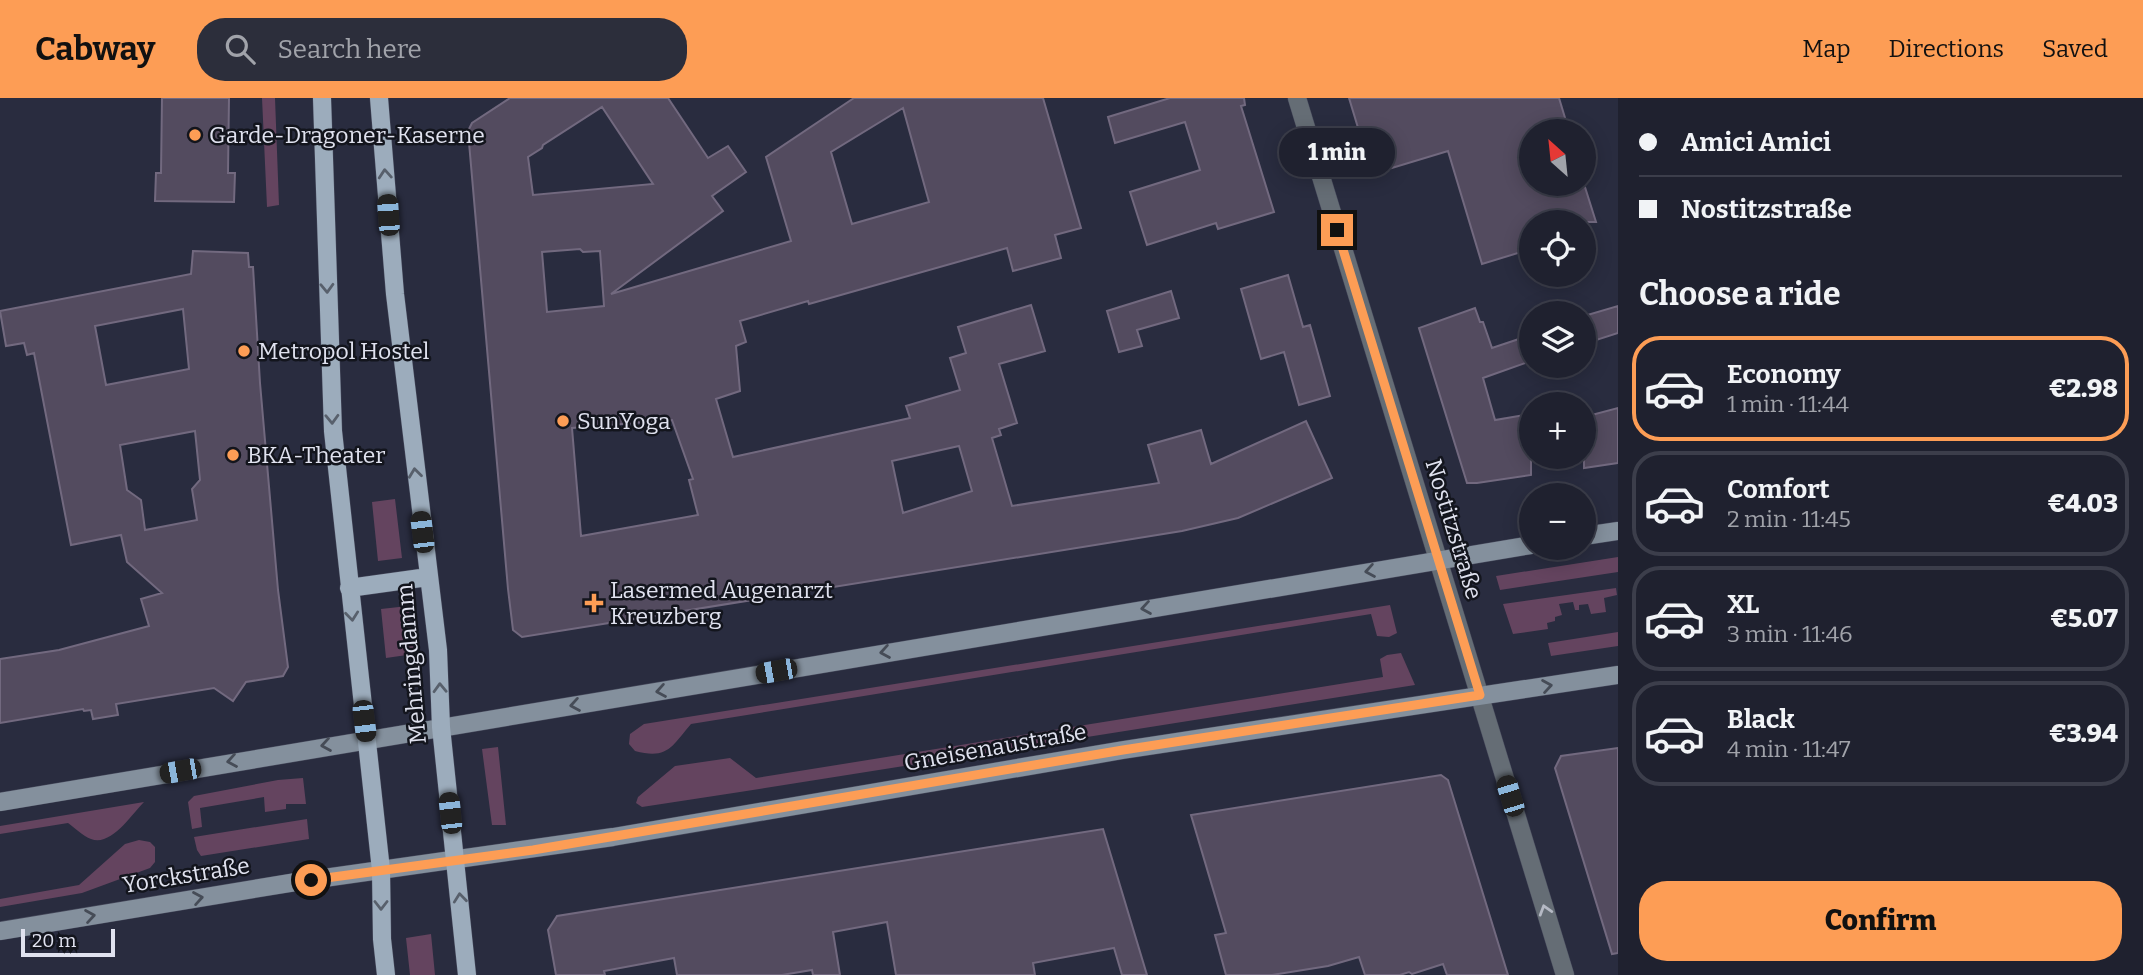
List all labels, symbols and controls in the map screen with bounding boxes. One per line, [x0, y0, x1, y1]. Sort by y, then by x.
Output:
search box [197, 18, 687, 81]
text: Cabway [35, 29, 155, 69]
icon: search [221, 30, 259, 68]
text: Search here [277, 34, 422, 65]
text: Map [1802, 35, 1851, 63]
text: Directions [1889, 35, 2004, 63]
text: Saved [2042, 35, 2108, 63]
north arrow [1519, 119, 1596, 196]
map controls [1519, 119, 1596, 560]
place label: Garde-Dragoner-Kaserne [209, 121, 485, 149]
marker: Garde-Dragoner-Kaserne [187, 127, 203, 143]
text: Amici Amici [1681, 127, 1831, 158]
callout: 1 min [1279, 129, 1395, 178]
text: 1 min [1308, 138, 1366, 166]
one-way arrow [378, 168, 393, 179]
car [377, 193, 400, 237]
text: Nostitzstraße [1681, 194, 1852, 225]
button: locate [1519, 210, 1596, 287]
route end [1321, 214, 1353, 246]
text: Choose a ride [1639, 275, 1840, 313]
one-way arrow [320, 283, 335, 294]
button: layers [1519, 301, 1596, 378]
place label: Metropol Hostel [258, 337, 430, 365]
marker: Metropol Hostel [236, 343, 252, 359]
icon: car [1643, 357, 1706, 420]
text: Economy [1727, 359, 1841, 390]
text: €2.98 [2049, 373, 2118, 404]
text: 1 min · 11:44 [1727, 390, 1849, 418]
button: + [1519, 392, 1596, 469]
place label: SunYoga [577, 407, 671, 435]
marker: SunYoga [555, 413, 571, 429]
one-way arrow [325, 414, 340, 425]
place label: BKA-Theater [247, 441, 386, 469]
marker: BKA-Theater [225, 447, 241, 463]
street label: Nostitzstraße [1419, 456, 1489, 602]
one-way arrow [408, 468, 423, 479]
icon: car [1643, 472, 1706, 535]
text: Comfort [1727, 474, 1830, 505]
button: − [1519, 483, 1596, 560]
text: €4.03 [2047, 488, 2118, 519]
text: 2 min · 11:45 [1727, 505, 1851, 533]
car [410, 510, 435, 554]
one-way arrow [1365, 563, 1376, 578]
place label: Lasermed Augenarzt Kreuzberg [610, 576, 833, 630]
street label: Mehringdamm [390, 583, 432, 745]
icon: car [1643, 587, 1706, 650]
text: XL [1727, 589, 1759, 620]
marker: Lasermed Augenarzt Kreuzberg [584, 593, 604, 613]
one-way arrow [1140, 600, 1152, 615]
text: €5.07 [2050, 603, 2118, 634]
one-way arrow [344, 611, 359, 622]
text: 3 min · 11:46 [1727, 620, 1853, 648]
one-way arrow [879, 644, 891, 659]
car [754, 657, 799, 685]
one-way arrow [1541, 678, 1553, 693]
one-way arrow [432, 682, 447, 693]
one-way arrow [655, 683, 667, 698]
one-way arrow [569, 697, 581, 712]
car [352, 699, 377, 743]
icon: car [1643, 702, 1706, 765]
text: Black [1727, 704, 1795, 735]
street label: Gneisenaustraße [902, 717, 1088, 777]
text: €3.94 [2049, 718, 2118, 749]
text: 4 min · 11:47 [1727, 735, 1851, 763]
one-way arrow [320, 737, 332, 752]
one-way arrow [226, 753, 238, 768]
car [158, 757, 203, 785]
car [1494, 773, 1527, 819]
car [438, 791, 463, 835]
street label: Yorckstraße [120, 851, 252, 899]
route start [295, 864, 327, 896]
button: Confirm [1639, 881, 2122, 961]
one-way arrow [193, 891, 204, 906]
one-way arrow [453, 892, 468, 903]
one-way arrow [373, 900, 389, 911]
one-way arrow [1538, 904, 1553, 916]
one-way arrow [84, 909, 96, 924]
scale bar [21, 926, 116, 958]
text: 20 m [32, 929, 76, 952]

